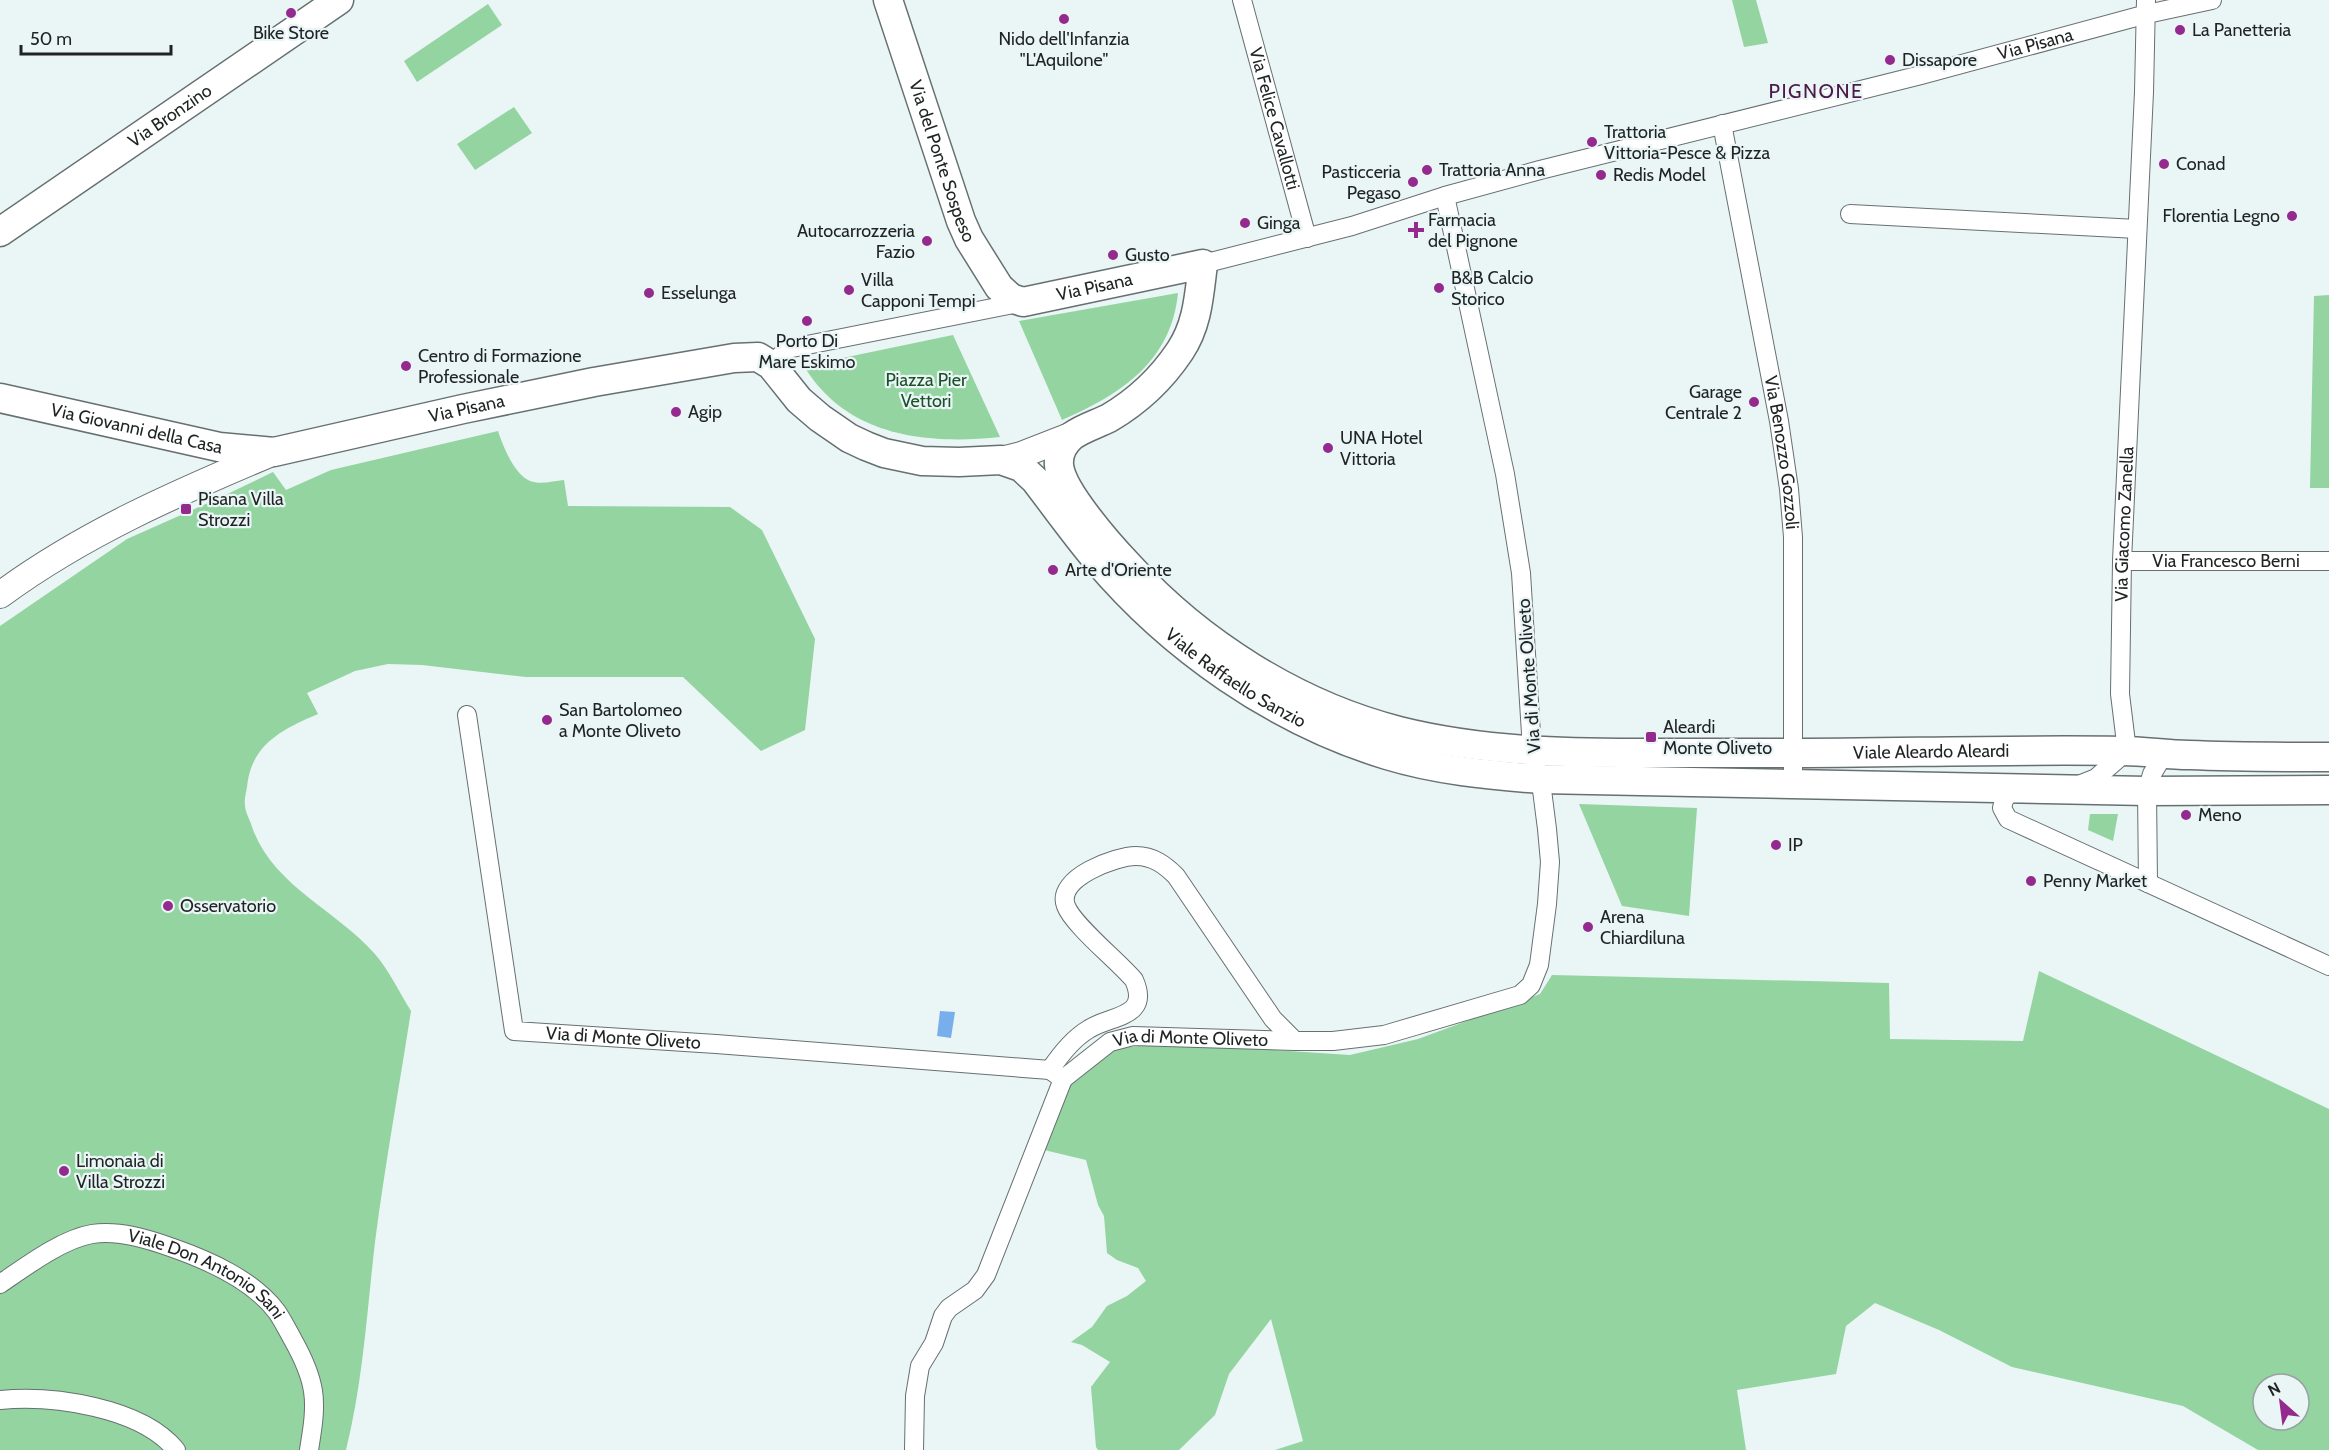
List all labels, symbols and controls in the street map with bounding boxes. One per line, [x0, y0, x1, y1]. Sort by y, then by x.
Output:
marker: Bike Store [284, 6, 298, 20]
marker: Nido dell'Infanzia "L'Aquilone" [1057, 12, 1071, 26]
scale bar [21, 18, 171, 56]
place label: La Panetteria [2192, 19, 2291, 41]
place label: Bike Store [253, 22, 329, 44]
street label: Via Pisana [1995, 23, 2076, 65]
marker: La Panetteria [2173, 23, 2187, 37]
text: 50 m [30, 28, 72, 50]
place label: Nido dell'Infanzia "L'Aquilone" [999, 28, 1130, 71]
street label: Via Felice Cavallotti [1244, 45, 1304, 192]
place label: Dissapore [1902, 49, 1977, 71]
marker: Dissapore [1883, 53, 1897, 67]
street label: Via del Ponte Sospeso [904, 77, 980, 246]
street label: Via Bronzino [124, 79, 216, 152]
district label: PIGNONE [1768, 79, 1864, 103]
place label: Trattoria Vittoria-Pesce & Pizza [1604, 121, 1770, 164]
marker: Trattoria Vittoria-Pesce & Pizza [1585, 135, 1599, 149]
place label: Conad [2176, 153, 2225, 175]
marker: Conad [2157, 157, 2171, 171]
place label: Trattoria Anna [1439, 159, 1545, 181]
place label: Pasticceria Pegaso [1322, 161, 1401, 204]
marker: Trattoria Anna [1420, 163, 1434, 177]
place label: Redis Model [1613, 164, 1707, 186]
marker: Redis Model [1594, 168, 1608, 182]
marker: Pasticceria Pegaso [1406, 175, 1420, 189]
place label: Florentia Legno [2162, 205, 2280, 227]
place label: Farmacia del Pignone [1428, 209, 1518, 252]
marker: Florentia Legno [2285, 209, 2299, 223]
place label: Ginga [1257, 212, 1301, 234]
marker: Ginga [1238, 216, 1252, 230]
place label: Autocarrozzeria Fazio [797, 220, 915, 263]
marker: Farmacia del Pignone [1409, 223, 1423, 237]
marker: Autocarrozzeria Fazio [920, 234, 934, 248]
place label: Gusto [1125, 244, 1170, 266]
marker: Gusto [1106, 248, 1120, 262]
place label: B&B Calcio Storico [1451, 267, 1533, 310]
street label: Via Pisana [1054, 268, 1135, 306]
place label: Villa Capponi Tempi [861, 269, 976, 312]
marker: B&B Calcio Storico [1432, 281, 1446, 295]
place label: Esselunga [661, 282, 737, 304]
marker: Villa Capponi Tempi [842, 283, 856, 297]
marker: Esselunga [642, 286, 656, 300]
marker: Porto Di Mare Eskimo [800, 314, 814, 328]
place label: Porto Di Mare Eskimo [759, 330, 855, 373]
place label: Centro di Formazione Professionale [418, 345, 581, 388]
marker: Centro di Formazione Professionale [399, 359, 413, 373]
park label: Piazza Pier Vettori [885, 369, 967, 412]
street label: Via Benozzo Gozzoli [1760, 374, 1803, 530]
place label: Garage Centrale 2 [1665, 381, 1742, 424]
street label: Via Pisana [426, 390, 507, 427]
marker: Garage Centrale 2 [1747, 395, 1761, 409]
street label: Via Giovanni della Casa [49, 399, 225, 459]
place label: Agip [688, 401, 722, 423]
marker: Agip [669, 405, 683, 419]
place label: UNA Hotel Vittoria [1340, 427, 1423, 470]
marker: UNA Hotel Vittoria [1321, 441, 1335, 455]
street label: Via Giacomo Zanella [2110, 446, 2138, 602]
place label: Pisana Villa Strozzi [198, 488, 284, 531]
marker: Pisana Villa Strozzi [179, 502, 193, 516]
street label: Via Francesco Berni [2152, 550, 2300, 572]
place label: Arte d'Oriente [1065, 559, 1172, 581]
marker: Arte d'Oriente [1046, 563, 1060, 577]
street label: Via di Monte Oliveto [1513, 598, 1545, 754]
street label: Viale Raffaello Sanzio [1161, 623, 1310, 732]
place label: San Bartolomeo a Monte Oliveto [559, 699, 682, 742]
marker: San Bartolomeo a Monte Oliveto [540, 713, 554, 727]
place label: Aleardi Monte Oliveto [1663, 716, 1772, 759]
marker: Aleardi Monte Oliveto [1644, 730, 1658, 744]
street label: Viale Aleardo Aleardi [1853, 740, 2009, 764]
place label: Meno [2198, 804, 2242, 826]
marker: Meno [2179, 808, 2193, 822]
place label: IP [1788, 834, 1803, 856]
marker: IP [1769, 838, 1783, 852]
place label: Penny Market [2043, 870, 2147, 892]
marker: Penny Market [2024, 874, 2038, 888]
place label: Osservatorio [180, 895, 276, 917]
marker: Osservatorio [161, 899, 175, 913]
place label: Arena Chiardiluna [1600, 906, 1685, 949]
marker: Arena Chiardiluna [1581, 920, 1595, 934]
street label: Via di Monte Oliveto [545, 1022, 702, 1054]
street label: Via di Monte Oliveto [1111, 1024, 1268, 1052]
place label: Limonaia di Villa Strozzi [76, 1150, 165, 1193]
marker: Limonaia di Villa Strozzi [57, 1164, 71, 1178]
street label: Viale Don Antonio Sani [126, 1224, 290, 1323]
north arrow [2251, 1372, 2311, 1432]
text: N [2265, 1378, 2284, 1400]

